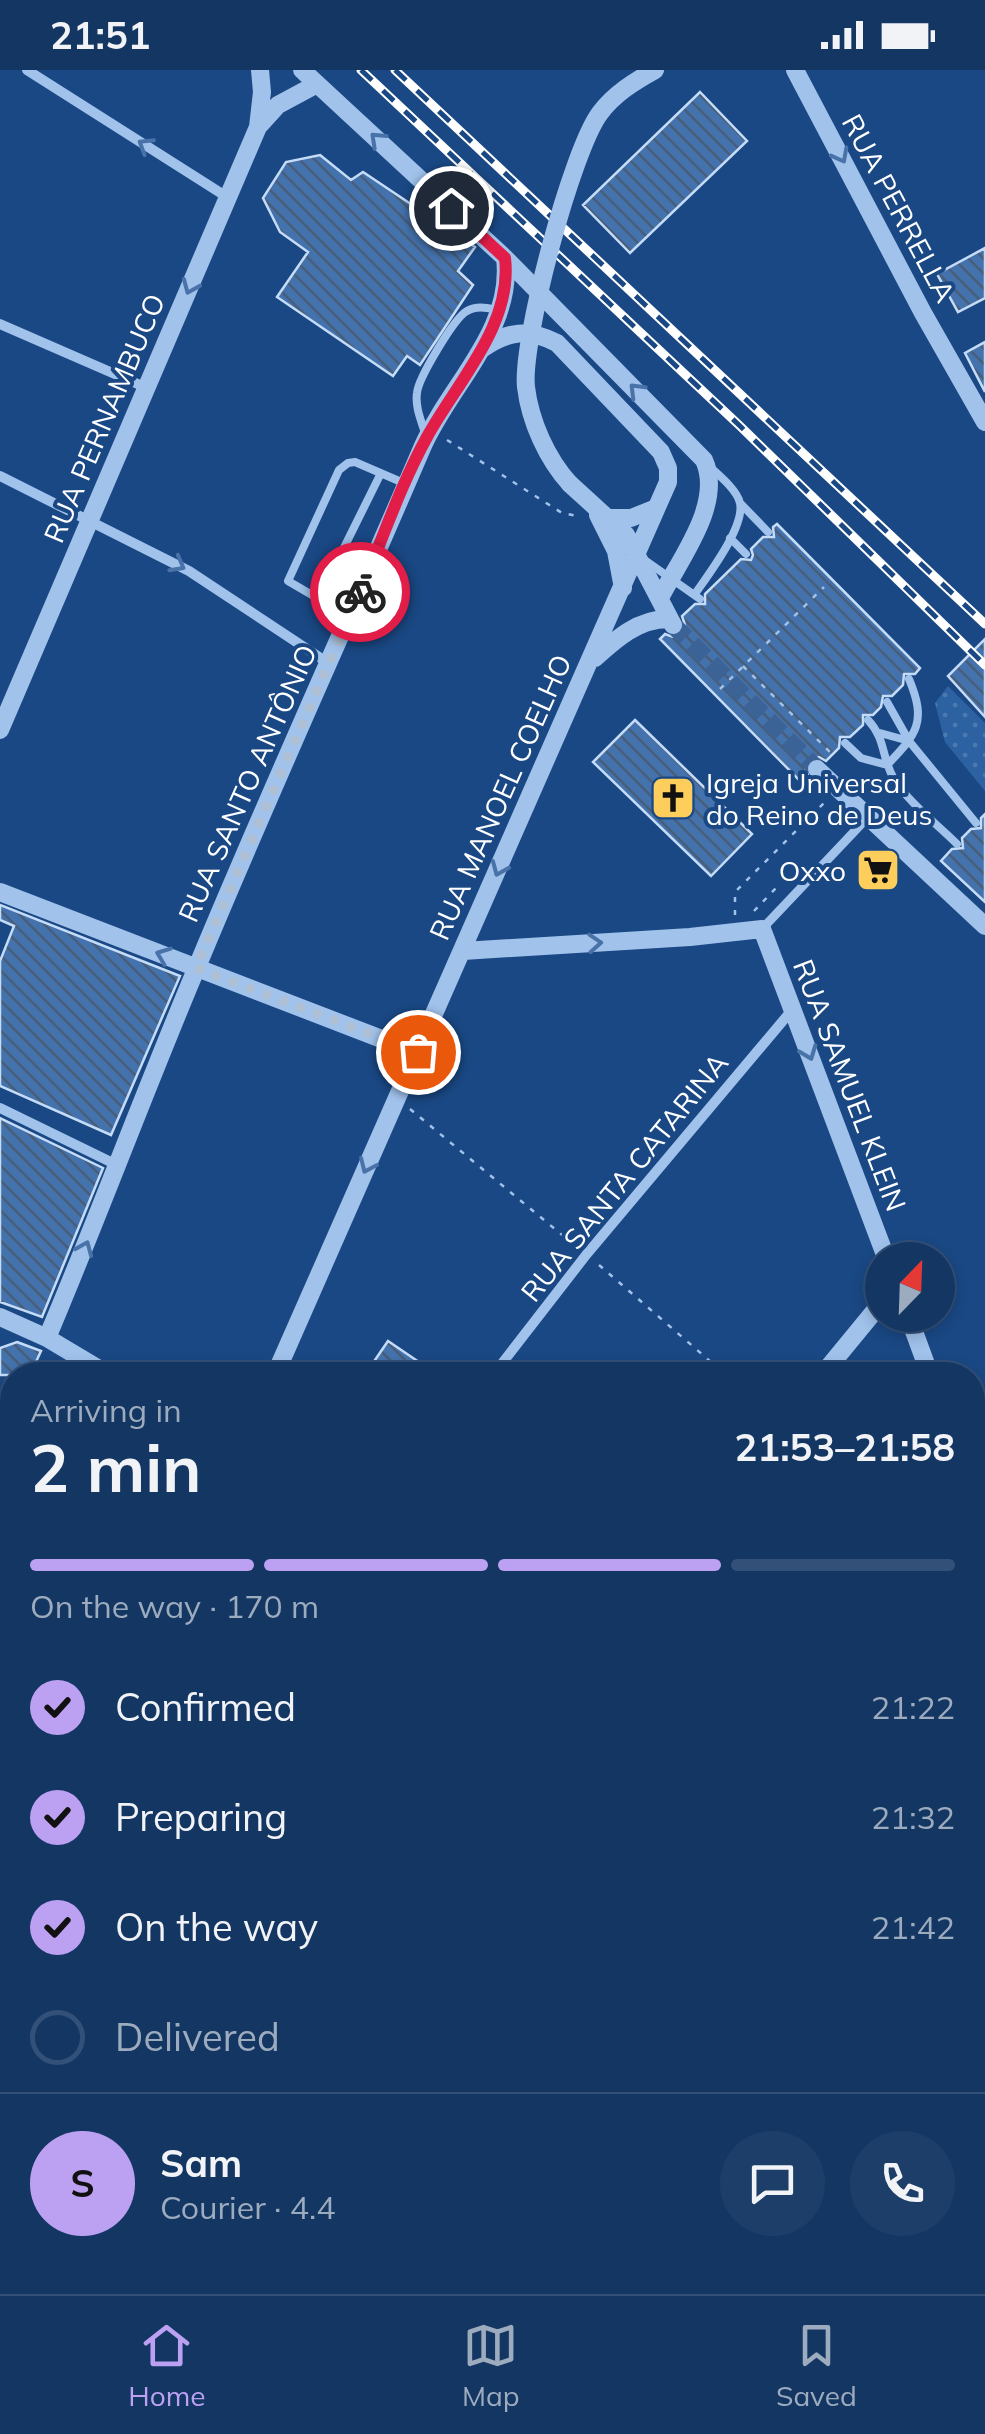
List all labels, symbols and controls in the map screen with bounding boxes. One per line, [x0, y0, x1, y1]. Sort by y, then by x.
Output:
text: 21:51 [50, 11, 151, 59]
street label: RUA PERRELLA [835, 108, 963, 308]
one-way arrow [371, 133, 389, 151]
one-way arrow [138, 138, 156, 157]
one-way arrow [829, 146, 848, 164]
pin [409, 166, 494, 251]
icon: home [424, 181, 479, 236]
one-way arrow [181, 277, 201, 294]
street label: RUA PERNAMBUCO [36, 288, 172, 548]
one-way arrow [630, 383, 648, 401]
courier [310, 542, 410, 642]
one-way arrow [167, 553, 185, 573]
icon: bike [333, 565, 388, 620]
street label: RUA SANTO ANTÔNIO [170, 639, 324, 927]
street label: RUA MANOEL COELHO [421, 649, 579, 945]
place label: Igreja Universal do Reino de Deus [706, 765, 932, 832]
church icon: Igreja Universal do Reino de Deus [650, 775, 696, 821]
supermarket icon: Oxxo [855, 847, 901, 893]
place label: Oxxo [779, 853, 846, 888]
one-way arrow [491, 859, 511, 877]
one-way arrow [588, 933, 604, 954]
one-way arrow [156, 946, 173, 967]
street label: RUA SAMUEL KLEIN [786, 954, 914, 1216]
pin [376, 1010, 461, 1095]
icon: bag [391, 1025, 446, 1080]
one-way arrow [797, 1043, 817, 1060]
street label: RUA SANTA CATARINA [513, 1045, 735, 1308]
one-way arrow [359, 1156, 379, 1174]
one-way arrow [73, 1240, 93, 1258]
north arrow [865, 1242, 955, 1332]
map controls [865, 1242, 955, 1332]
text: Arriving in [30, 1390, 182, 1430]
text: 21:53–21:58 [735, 1423, 955, 1471]
text: 2 min [30, 1427, 201, 1508]
text: On the way · 170 m [30, 1586, 319, 1626]
icon: check [30, 1680, 85, 1735]
text: Confirmed [115, 1683, 296, 1731]
text: 21:22 [871, 1687, 955, 1727]
icon: check [30, 1790, 85, 1845]
text: Preparing [115, 1793, 287, 1841]
text: 21:32 [871, 1797, 955, 1837]
icon: check [30, 1900, 85, 1955]
text: On the way [115, 1903, 318, 1951]
text: 21:42 [871, 1907, 955, 1947]
text: Delivered [115, 2013, 280, 2061]
button: chat [720, 2131, 825, 2236]
button: phone [850, 2131, 955, 2236]
text: Sam [160, 2139, 242, 2187]
text: S [70, 2159, 95, 2207]
text: Courier · 4.4 [160, 2187, 336, 2227]
tab: Home [128, 2318, 205, 2413]
tab: Map [462, 2318, 520, 2413]
tab: Saved [776, 2318, 857, 2413]

